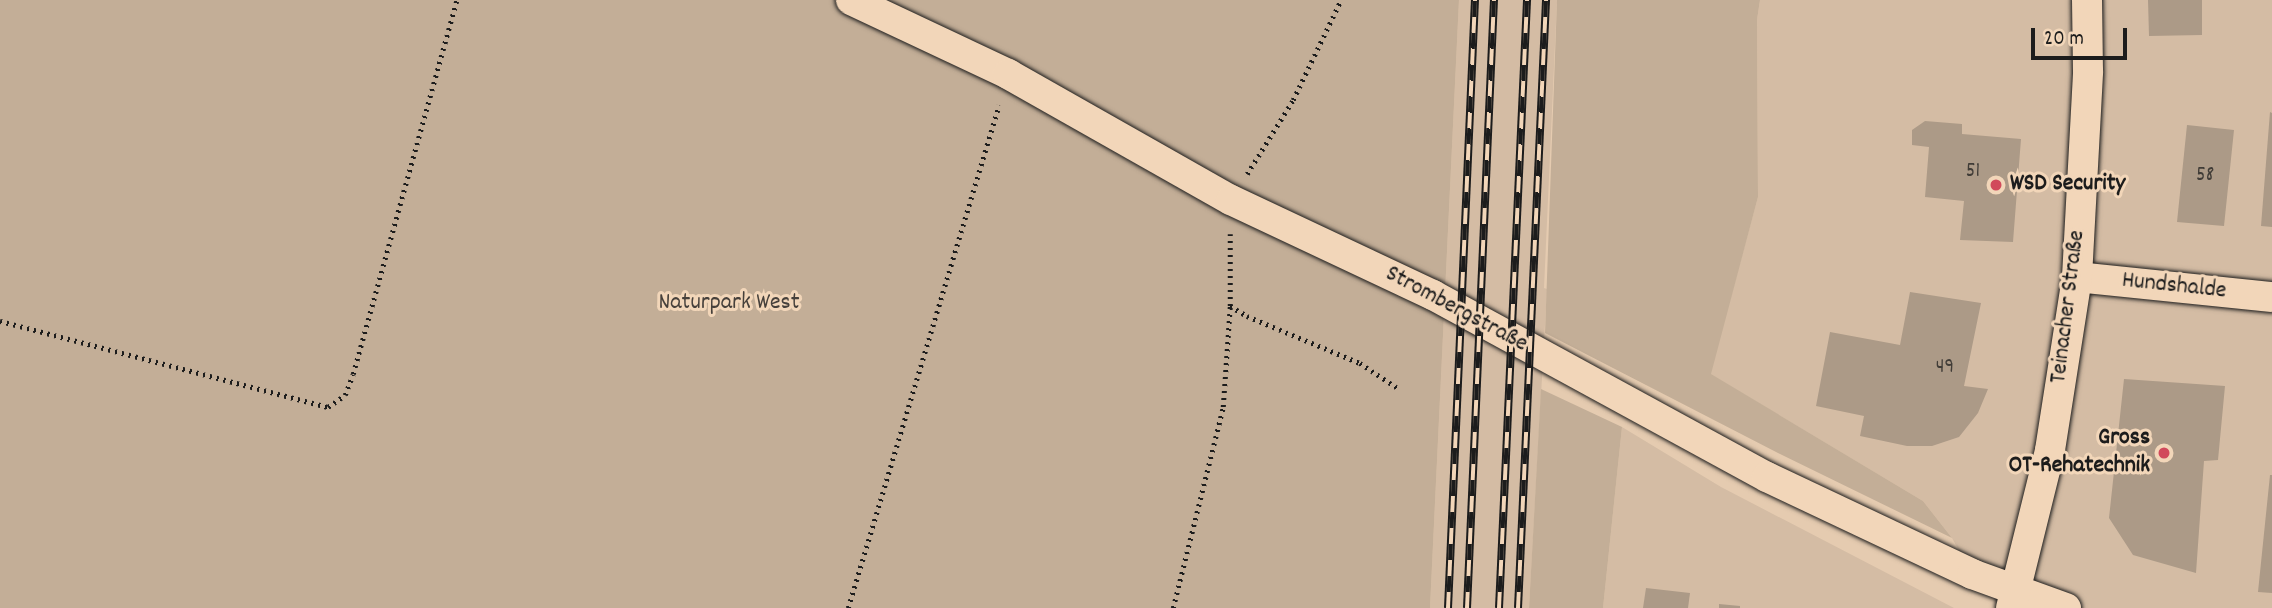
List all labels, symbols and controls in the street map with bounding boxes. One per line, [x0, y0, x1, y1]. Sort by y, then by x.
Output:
scale bar [2034, 14, 2130, 58]
text: 20 m [2044, 25, 2084, 55]
house number: 51 [1966, 159, 1980, 185]
house number: 58 [2196, 163, 2214, 189]
place label: WSD Security [2010, 171, 2125, 199]
marker: WSD Security [1988, 177, 2004, 193]
street label: Teinacher Straße [2045, 229, 2093, 385]
street label: Strombergstraße [1380, 260, 1532, 360]
street label: Hundshalde [2120, 267, 2228, 307]
park label: Naturpark West [658, 290, 800, 318]
house number: 49 [1936, 355, 1954, 381]
place label: Gross OT-Rehatechnik [2009, 425, 2150, 481]
marker: Gross OT-Rehatechnik [2156, 445, 2172, 461]

